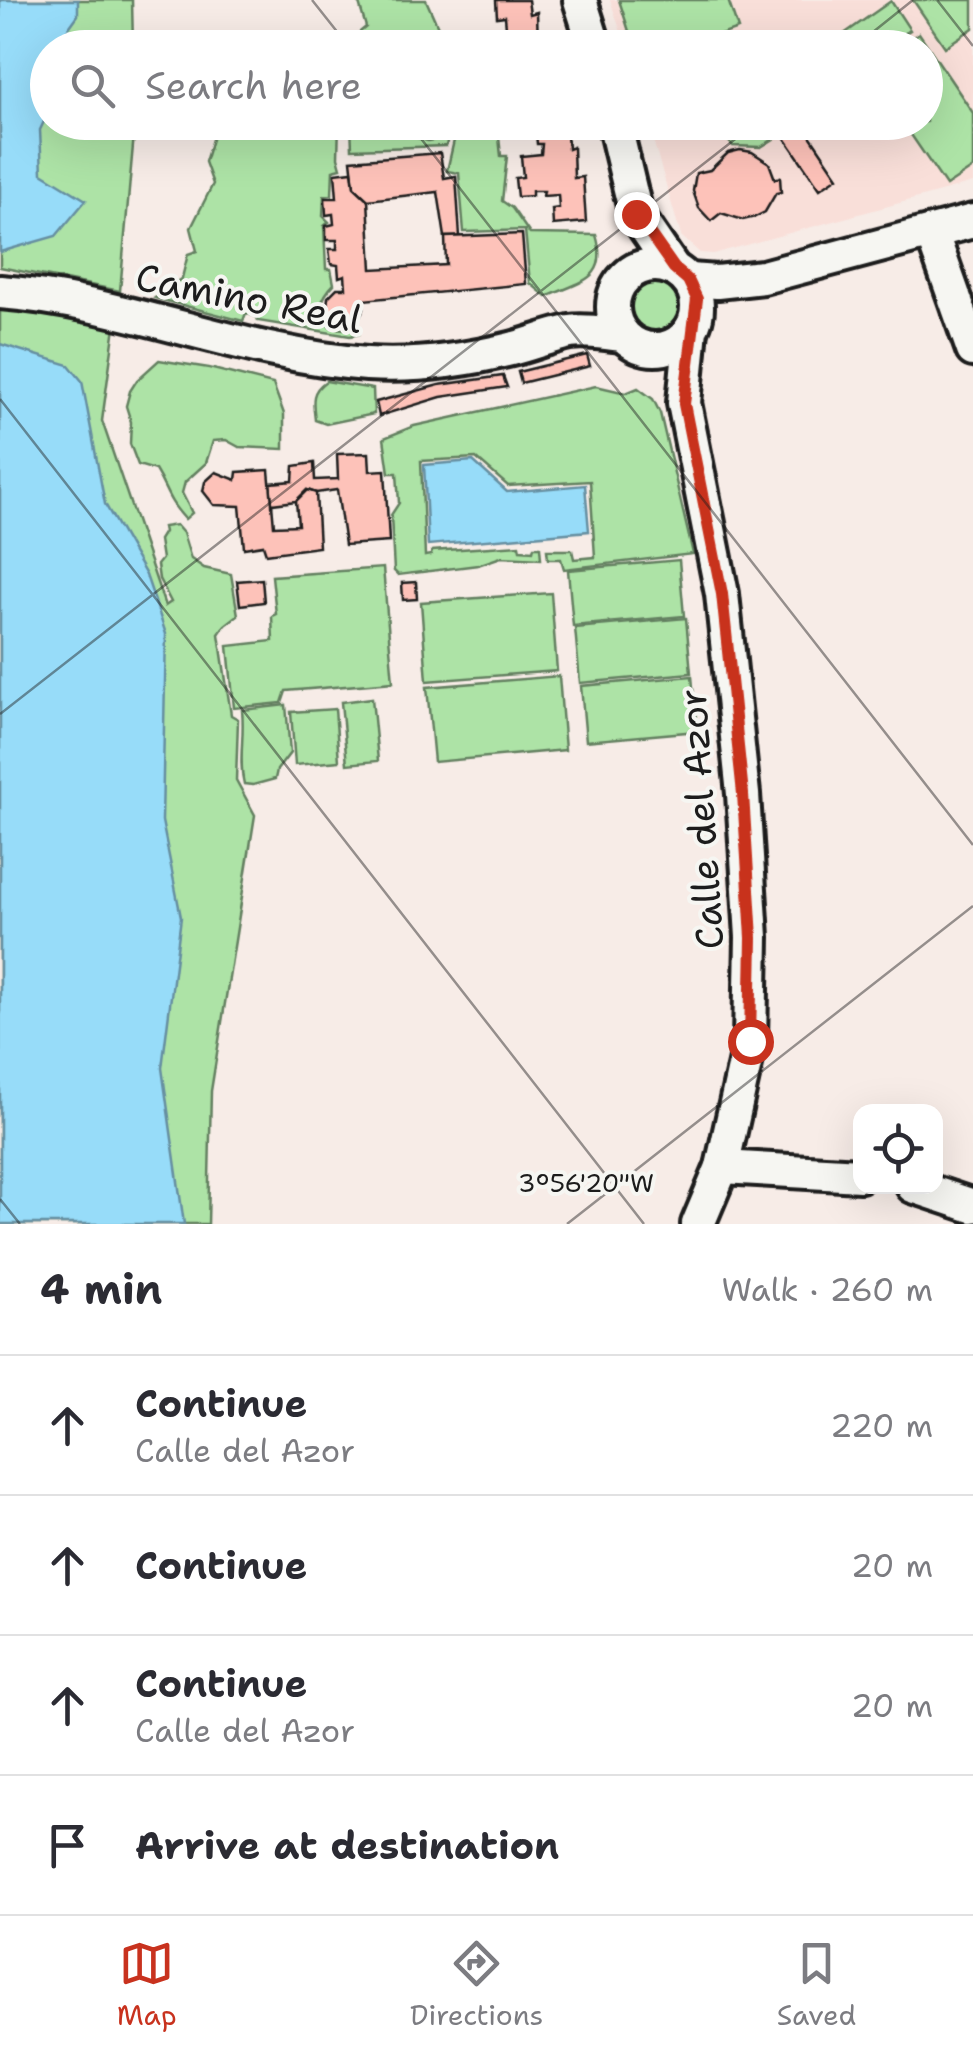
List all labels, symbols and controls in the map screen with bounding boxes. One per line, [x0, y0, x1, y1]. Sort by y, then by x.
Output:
search box [30, 30, 943, 140]
icon: search [65, 58, 120, 113]
text: Search here [145, 60, 362, 111]
route end [614, 192, 660, 238]
street label: Camino Real [131, 251, 367, 345]
street label: Calle del Azor [666, 687, 736, 951]
route start [728, 1019, 774, 1065]
map controls [853, 1104, 943, 1194]
button: locate [853, 1104, 943, 1194]
text: 3°56'20"W [518, 1166, 654, 1200]
text: 4 min [40, 1261, 162, 1317]
text: Walk · 260 m [721, 1268, 933, 1311]
text: Continue [135, 1378, 307, 1429]
icon: ahead [40, 1398, 95, 1453]
text: 220 m [830, 1404, 933, 1447]
text: Calle del Azor [135, 1429, 355, 1472]
icon: ahead [40, 1538, 95, 1593]
text: Continue [135, 1540, 307, 1591]
text: 20 m [851, 1544, 933, 1587]
text: Continue [135, 1658, 307, 1709]
icon: ahead [40, 1678, 95, 1733]
text: 20 m [851, 1684, 933, 1727]
text: Calle del Azor [135, 1709, 355, 1752]
icon: arrive [40, 1818, 95, 1873]
text: Arrive at destination [135, 1820, 559, 1871]
tab: Map [117, 1936, 177, 2034]
tab: Directions [410, 1936, 543, 2034]
tab: Saved [777, 1936, 856, 2034]

